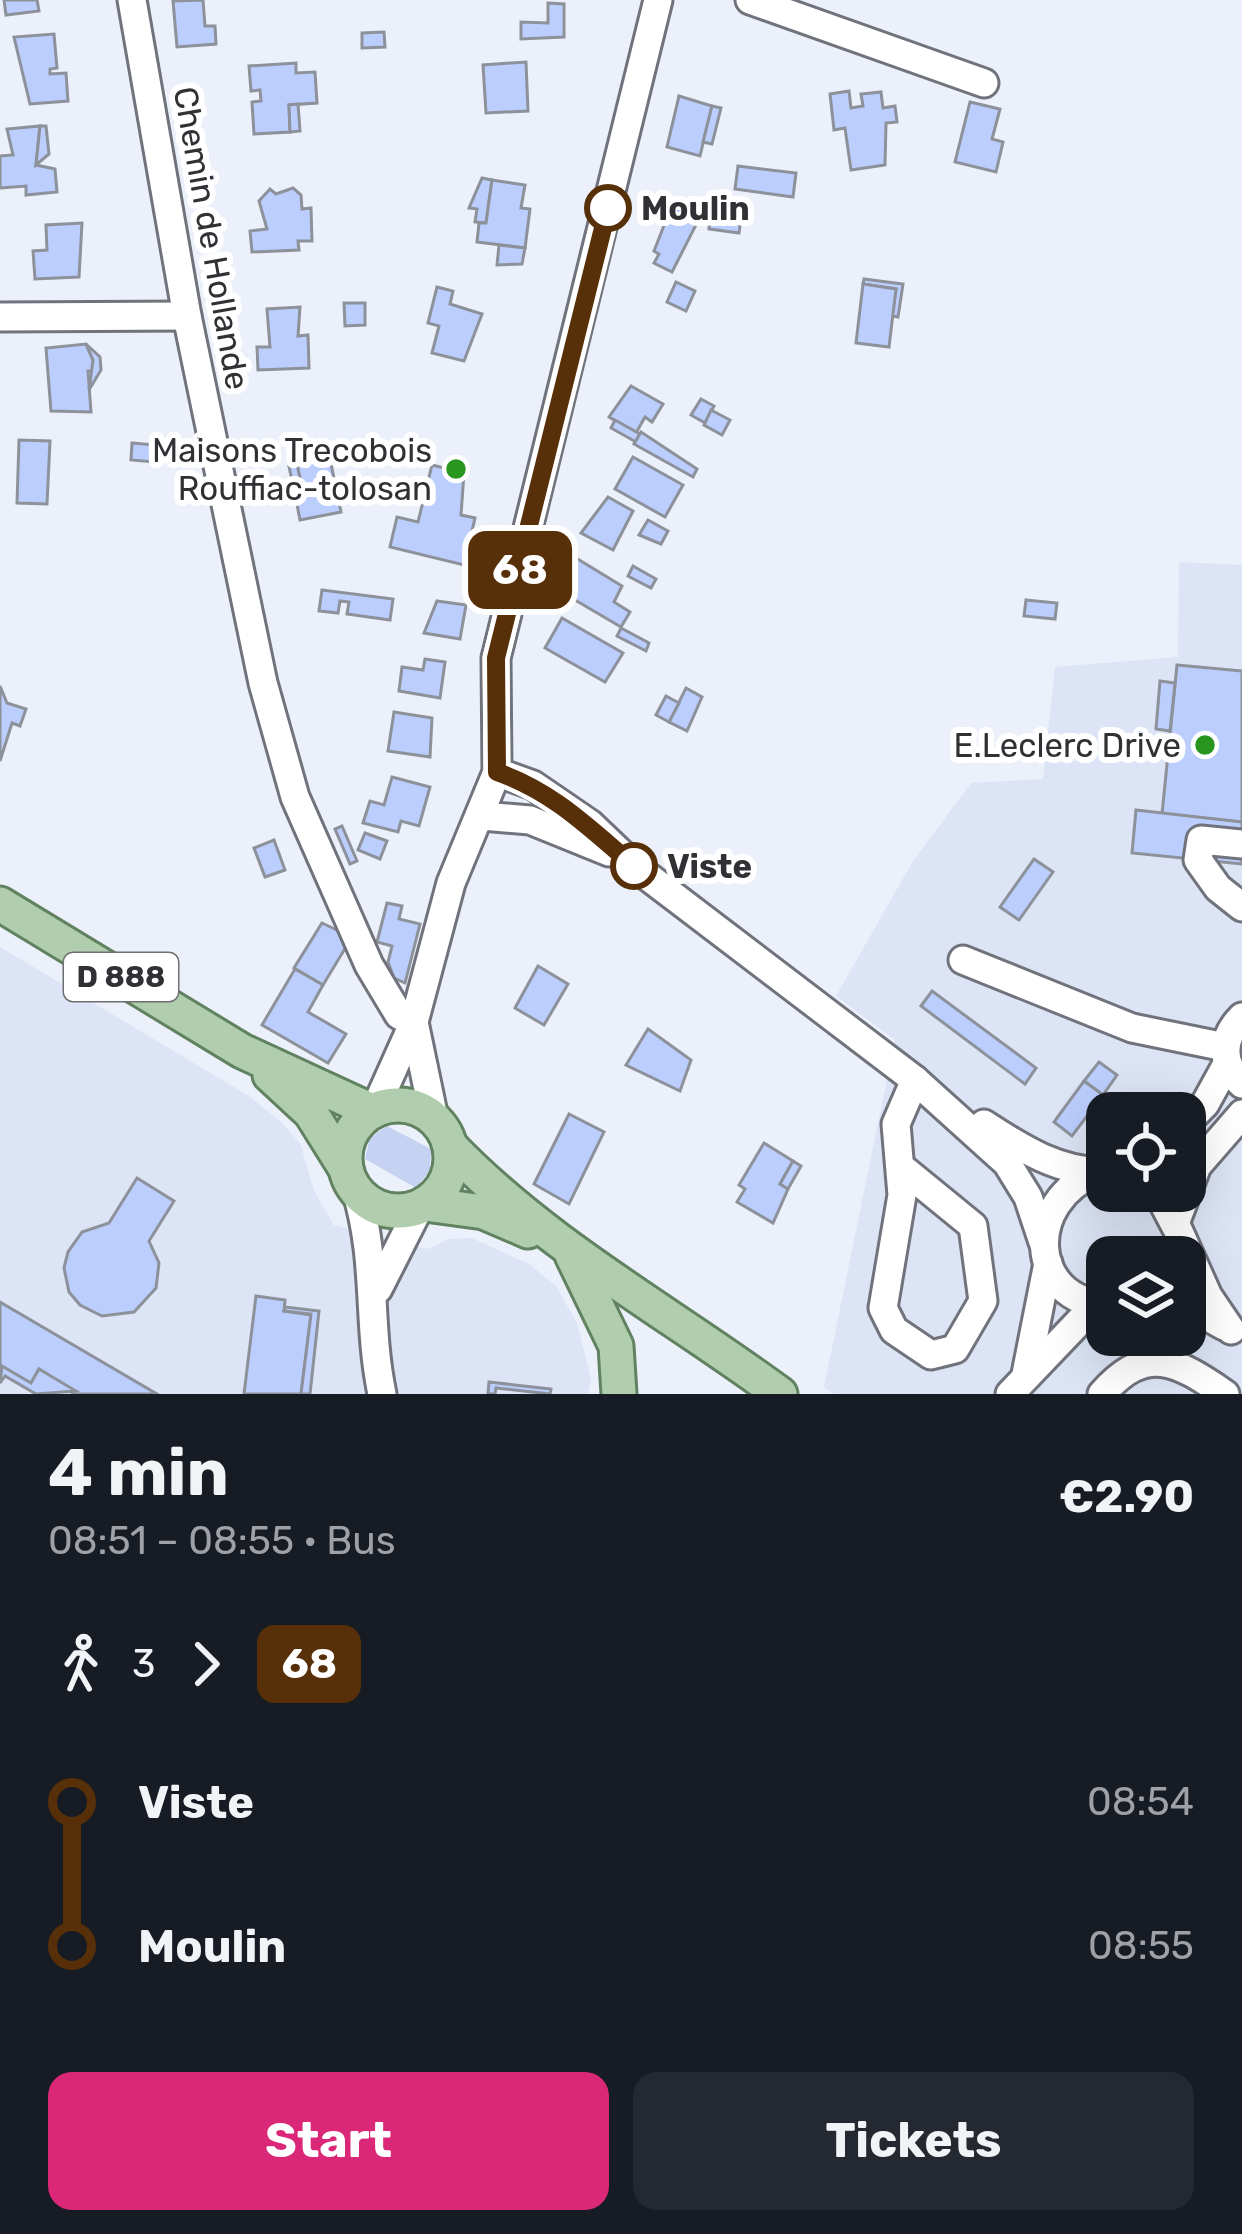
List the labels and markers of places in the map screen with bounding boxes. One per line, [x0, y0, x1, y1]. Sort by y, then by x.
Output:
marker: Moulin [586, 186, 630, 230]
place label: Moulin [641, 189, 750, 228]
place label: Maisons Trecobois Rouffiac-tolosan [152, 431, 432, 508]
marker: Maisons Trecobois Rouffiac-tolosan [443, 456, 469, 482]
place label: E.Leclerc Drive [954, 726, 1181, 765]
marker: E.Leclerc Drive [1192, 732, 1218, 758]
marker: Viste [612, 844, 656, 888]
place label: Viste [667, 847, 752, 886]

